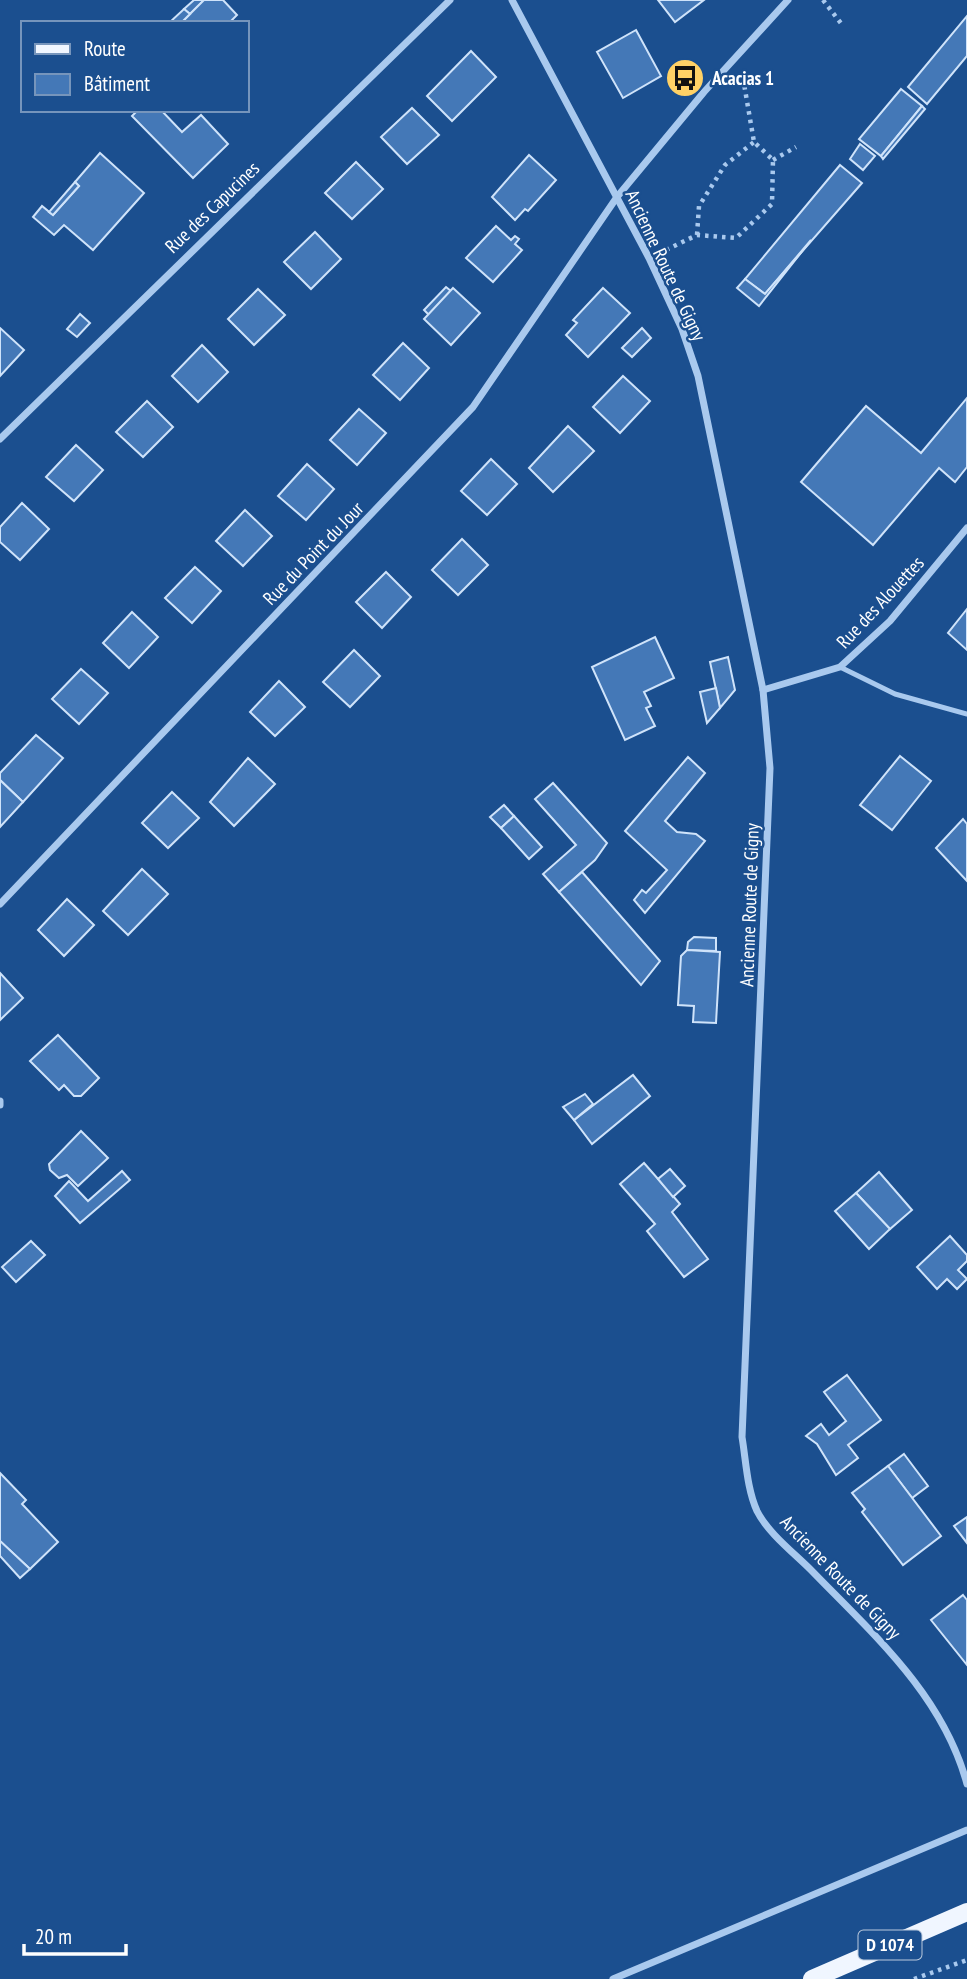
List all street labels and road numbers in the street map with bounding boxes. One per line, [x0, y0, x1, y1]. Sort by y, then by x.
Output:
street label: Rue des Capucines [160, 156, 264, 258]
street label: Ancienne Route de Gigny [621, 186, 712, 345]
street label: Rue du Point du Jour [258, 496, 369, 610]
street label: Rue des Alouettes [831, 551, 929, 653]
street label: Ancienne Route de Gigny [734, 822, 764, 987]
street label: Ancienne Route de Gigny [776, 1510, 907, 1645]
road number: D 1074 [858, 1930, 922, 1959]

